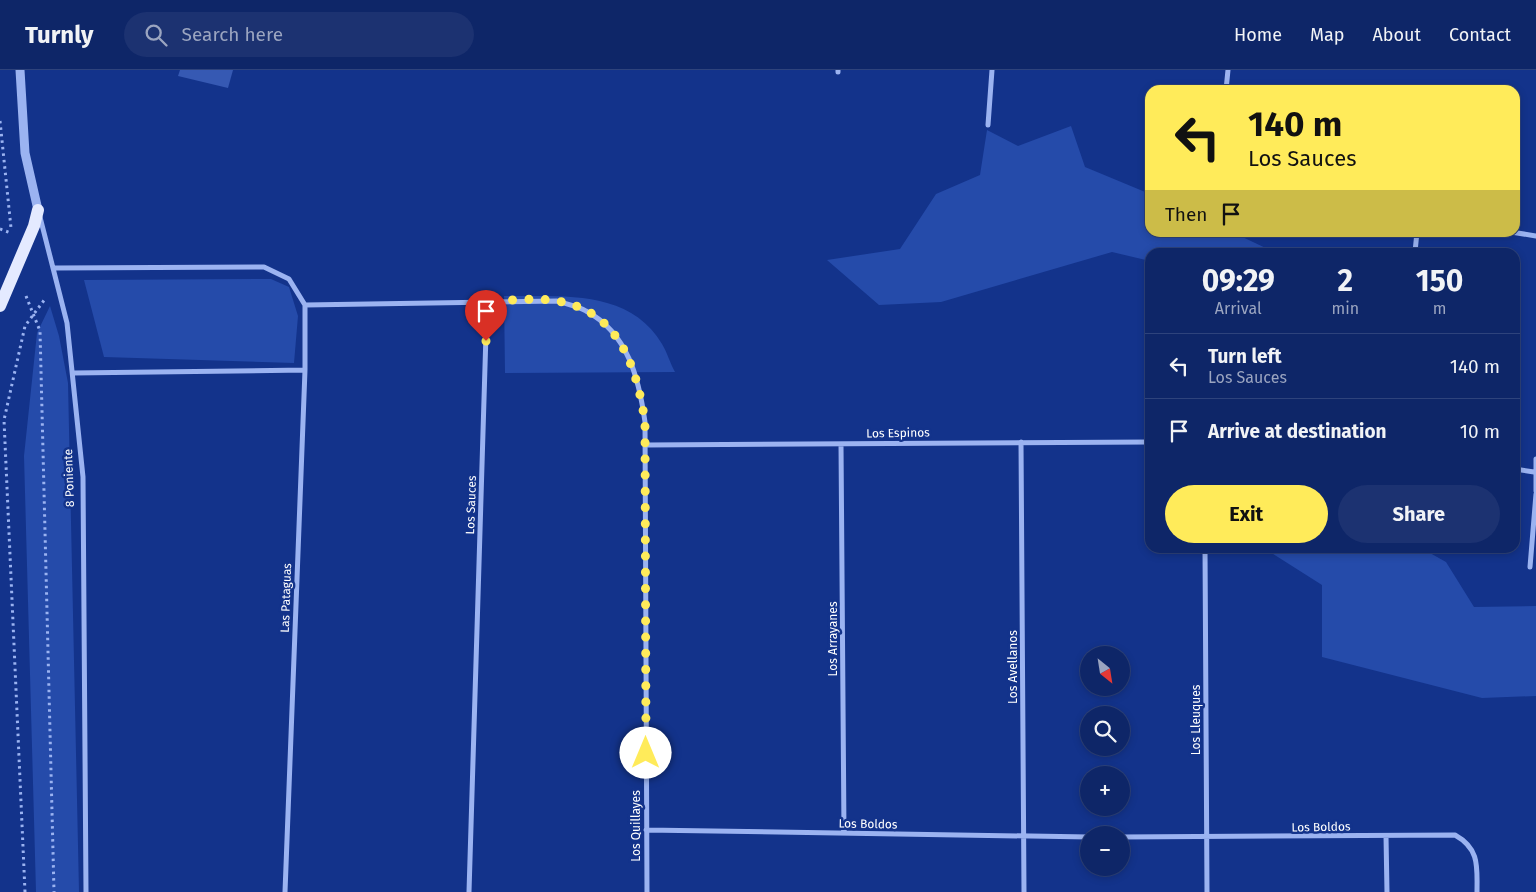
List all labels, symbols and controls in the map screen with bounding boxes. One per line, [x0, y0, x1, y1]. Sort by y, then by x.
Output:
search box [124, 12, 474, 57]
text: Turnly [25, 21, 94, 49]
icon: search [142, 21, 170, 49]
text: Search here [182, 23, 283, 46]
text: Home [1234, 24, 1282, 46]
text: Map [1310, 24, 1344, 46]
text: About [1372, 24, 1421, 46]
text: Contact [1449, 24, 1511, 46]
text: 140 m [1248, 103, 1342, 145]
icon: left [1165, 105, 1230, 170]
text: Los Sauces [1248, 145, 1356, 172]
icon: arrive [1217, 200, 1245, 228]
text: Then [1165, 203, 1207, 226]
text: 09:29 [1202, 263, 1275, 299]
text: 2 [1338, 263, 1353, 299]
text: 150 [1416, 263, 1463, 299]
pin [465, 290, 507, 341]
icon: arrive [472, 297, 500, 325]
text: Arrival [1215, 299, 1262, 318]
text: min [1332, 299, 1359, 318]
text: m [1433, 299, 1446, 318]
text: Turn left [1208, 345, 1282, 368]
icon: left [1165, 352, 1193, 380]
text: 140 m [1450, 355, 1500, 378]
text: Los Sauces [1208, 368, 1287, 387]
icon: arrive [1165, 417, 1193, 445]
text: Arrive at destination [1208, 420, 1387, 443]
text: 10 m [1460, 420, 1500, 443]
street label: Los Espinos [866, 425, 930, 441]
street label: 8 Poniente [61, 449, 77, 507]
street label: Los Sauces [463, 475, 479, 535]
button: Exit [1165, 485, 1328, 543]
button: Share [1338, 485, 1500, 543]
street label: Las Pataguas [278, 563, 294, 633]
street label: Los Arrayanes [826, 601, 840, 676]
street label: Los Avellanos [1006, 630, 1020, 704]
north arrow [1080, 646, 1130, 696]
map controls [1080, 646, 1130, 876]
street label: Los Lleuques [1189, 684, 1203, 755]
button: search [1080, 706, 1130, 756]
position arrow [619, 726, 671, 778]
button: + [1080, 766, 1130, 816]
street label: Los Quillayes [629, 790, 643, 862]
street label: Los Boldos [838, 816, 898, 832]
street label: Los Boldos [1291, 819, 1351, 835]
button: − [1080, 826, 1130, 876]

